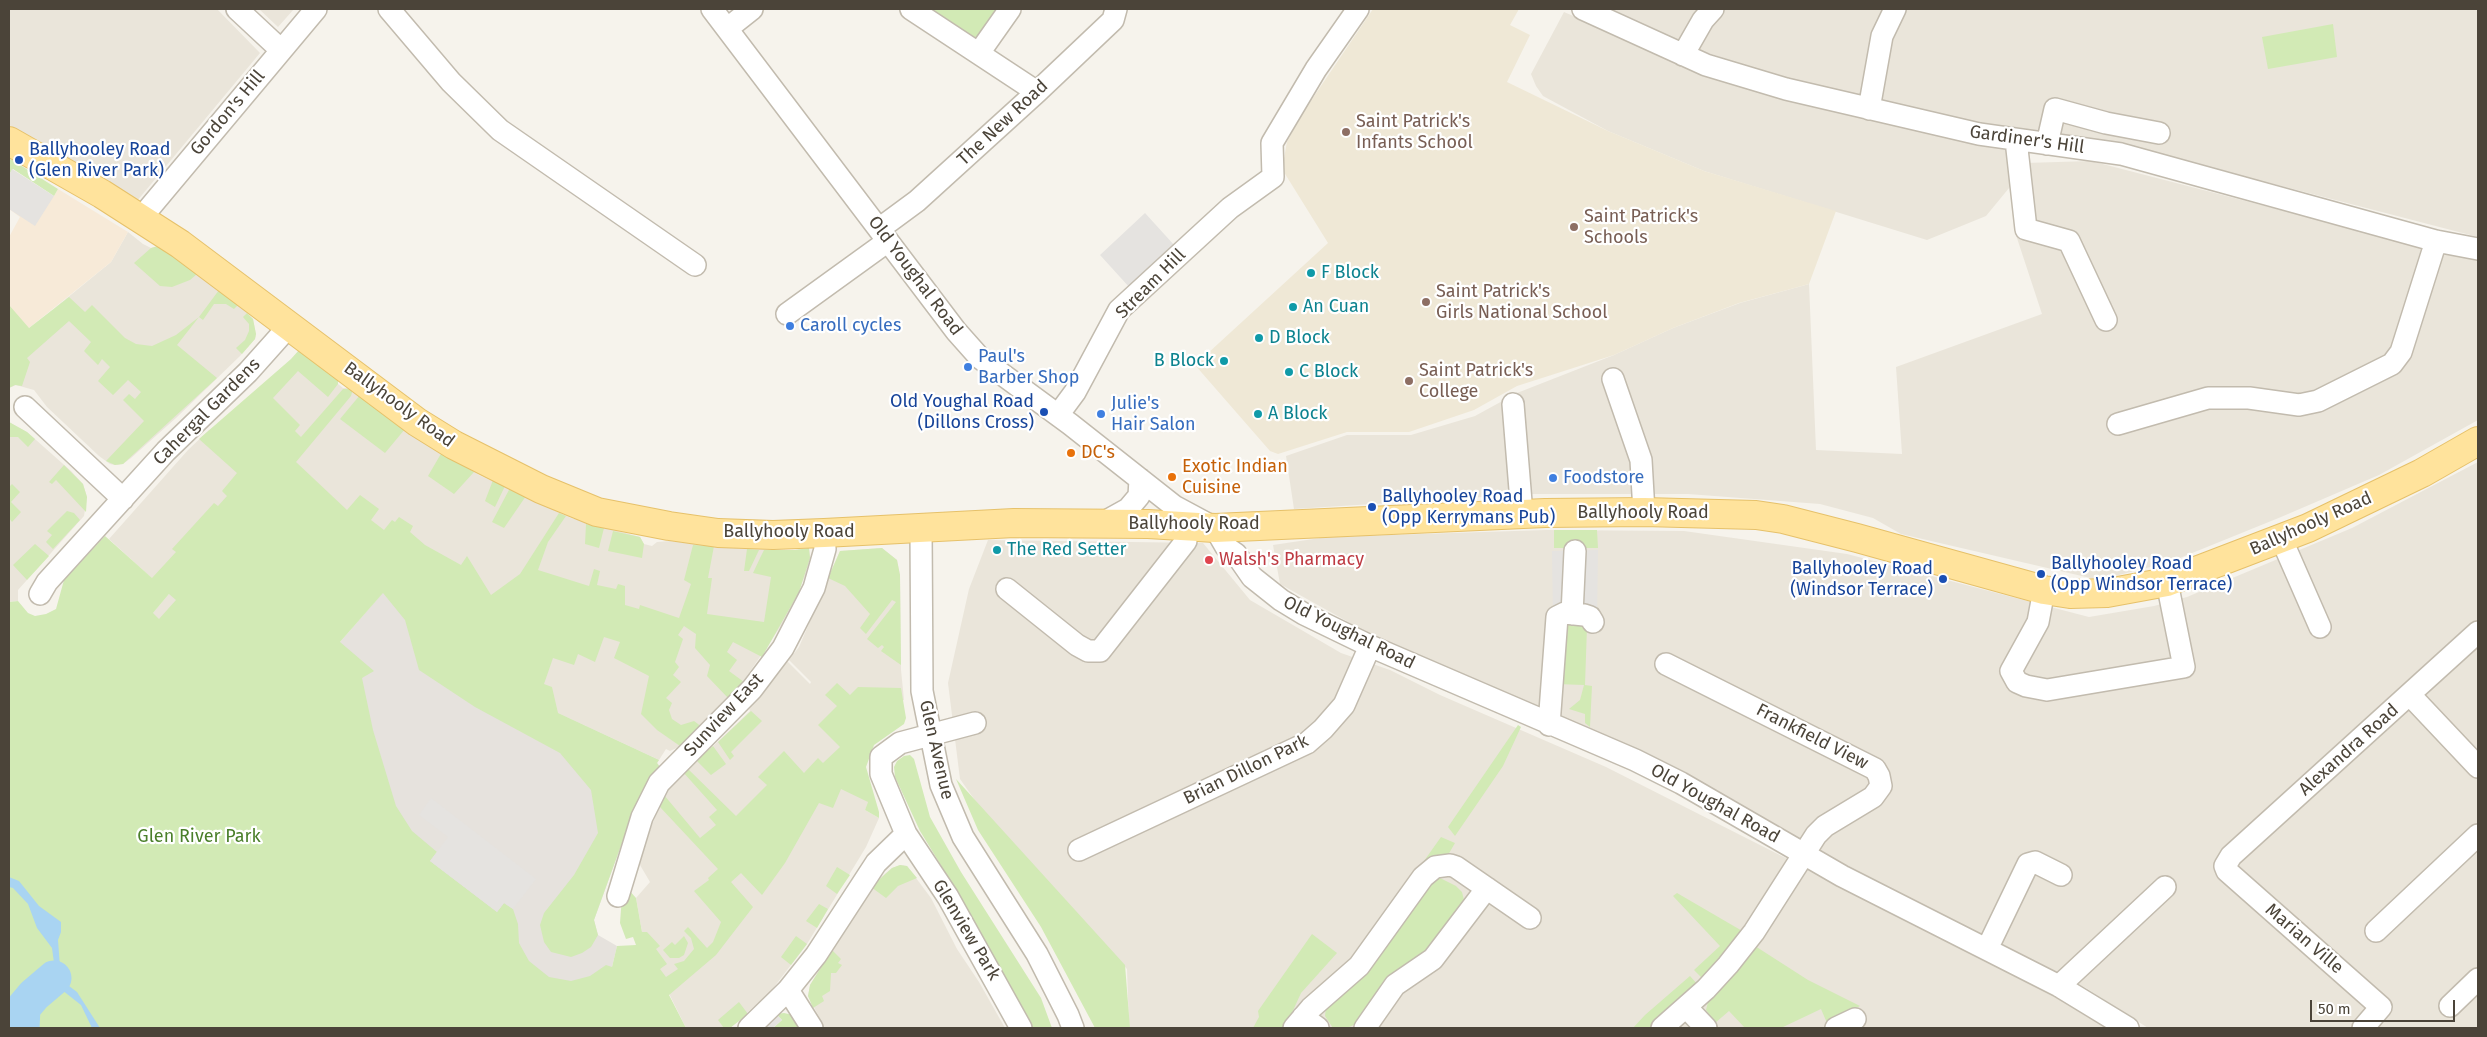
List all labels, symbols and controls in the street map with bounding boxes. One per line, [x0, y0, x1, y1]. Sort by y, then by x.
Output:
street label: Gordon's Hill [186, 66, 270, 160]
street label: The New Road [953, 76, 1053, 170]
place label: Saint Patrick's Infants School [1356, 111, 1473, 154]
street label: Gardiner's Hill [1968, 121, 2086, 159]
marker: Saint Patrick's Infants School [1340, 126, 1352, 138]
place label: Ballyhooley Road (Glen River Park) [29, 139, 170, 182]
marker: Ballyhooley Road (Glen River Park) [13, 154, 25, 166]
place label: Saint Patrick's Schools [1584, 206, 1698, 248]
street label: Old Youghal Road [863, 212, 967, 340]
marker: Saint Patrick's Schools [1568, 221, 1580, 233]
street label: Stream Hill [1111, 244, 1191, 324]
place label: F Block [1321, 262, 1379, 284]
marker: F Block [1305, 267, 1317, 279]
place label: Saint Patrick's Girls National School [1436, 281, 1607, 324]
place label: An Cuan [1303, 296, 1369, 318]
marker: Saint Patrick's Girls National School [1420, 296, 1432, 308]
marker: An Cuan [1287, 301, 1299, 313]
place label: Caroll cycles [800, 315, 901, 337]
marker: Caroll cycles [784, 320, 796, 332]
place label: D Block [1269, 327, 1330, 349]
marker: D Block [1253, 332, 1265, 344]
place label: Paul's Barber Shop [978, 346, 1079, 388]
place label: B Block [1154, 350, 1214, 372]
street label: Cahergal Gardens [149, 354, 265, 470]
marker: B Block [1218, 355, 1230, 367]
street label: Ballyhooly Road [339, 358, 459, 452]
place label: Saint Patrick's College [1419, 360, 1533, 402]
marker: Paul's Barber Shop [962, 361, 974, 373]
place label: C Block [1299, 361, 1358, 383]
marker: C Block [1283, 366, 1295, 378]
marker: Saint Patrick's College [1403, 375, 1415, 387]
place label: Old Youghal Road (Dillons Cross) [890, 391, 1034, 434]
place label: Julie's Hair Salon [1111, 393, 1195, 436]
place label: A Block [1268, 403, 1328, 425]
marker: Old Youghal Road (Dillons Cross) [1038, 406, 1050, 418]
marker: Julie's Hair Salon [1095, 408, 1107, 420]
marker: A Block [1252, 408, 1264, 420]
place label: DC's [1081, 442, 1115, 464]
marker: DC's [1065, 447, 1077, 459]
place label: Exotic Indian Cuisine [1182, 456, 1288, 498]
place label: Foodstore [1563, 467, 1644, 489]
marker: Exotic Indian Cuisine [1166, 471, 1178, 483]
marker: Foodstore [1547, 472, 1559, 484]
place label: Ballyhooley Road (Opp Kerrymans Pub) [1382, 486, 1555, 528]
street label: Ballyhooly Road [2247, 487, 2375, 561]
marker: Ballyhooley Road (Opp Kerrymans Pub) [1366, 501, 1378, 513]
street label: Ballyhooly Road [1577, 502, 1709, 524]
street label: Ballyhooly Road [1128, 513, 1260, 535]
street label: Ballyhooly Road [723, 521, 855, 543]
place label: The Red Setter [1007, 539, 1127, 561]
marker: The Red Setter [991, 544, 1003, 556]
place label: Walsh's Pharmacy [1219, 549, 1364, 571]
place label: Ballyhooley Road (Opp Windsor Terrace) [2051, 553, 2232, 596]
marker: Walsh's Pharmacy [1203, 554, 1215, 566]
place label: Ballyhooley Road (Windsor Terrace) [1790, 558, 1933, 600]
marker: Ballyhooley Road (Opp Windsor Terrace) [2035, 568, 2047, 580]
marker: Ballyhooley Road (Windsor Terrace) [1937, 573, 1949, 585]
street label: Old Youghal Road [1280, 592, 1418, 674]
street label: Sunview East [680, 669, 768, 761]
street label: Glen Avenue [914, 698, 958, 802]
street label: Alexandra Road [2295, 699, 2403, 801]
street label: Frankfield View [1752, 700, 1872, 774]
street label: Brian Dillon Park [1180, 730, 1312, 810]
street label: Old Youghal Road [1647, 760, 1783, 848]
park label: Glen River Park [137, 826, 261, 848]
street label: Glenview Park [927, 876, 1005, 984]
street label: Marian Ville [2261, 899, 2347, 979]
scale bar [2312, 990, 2457, 1022]
text: 50 m [2318, 1000, 2351, 1018]

